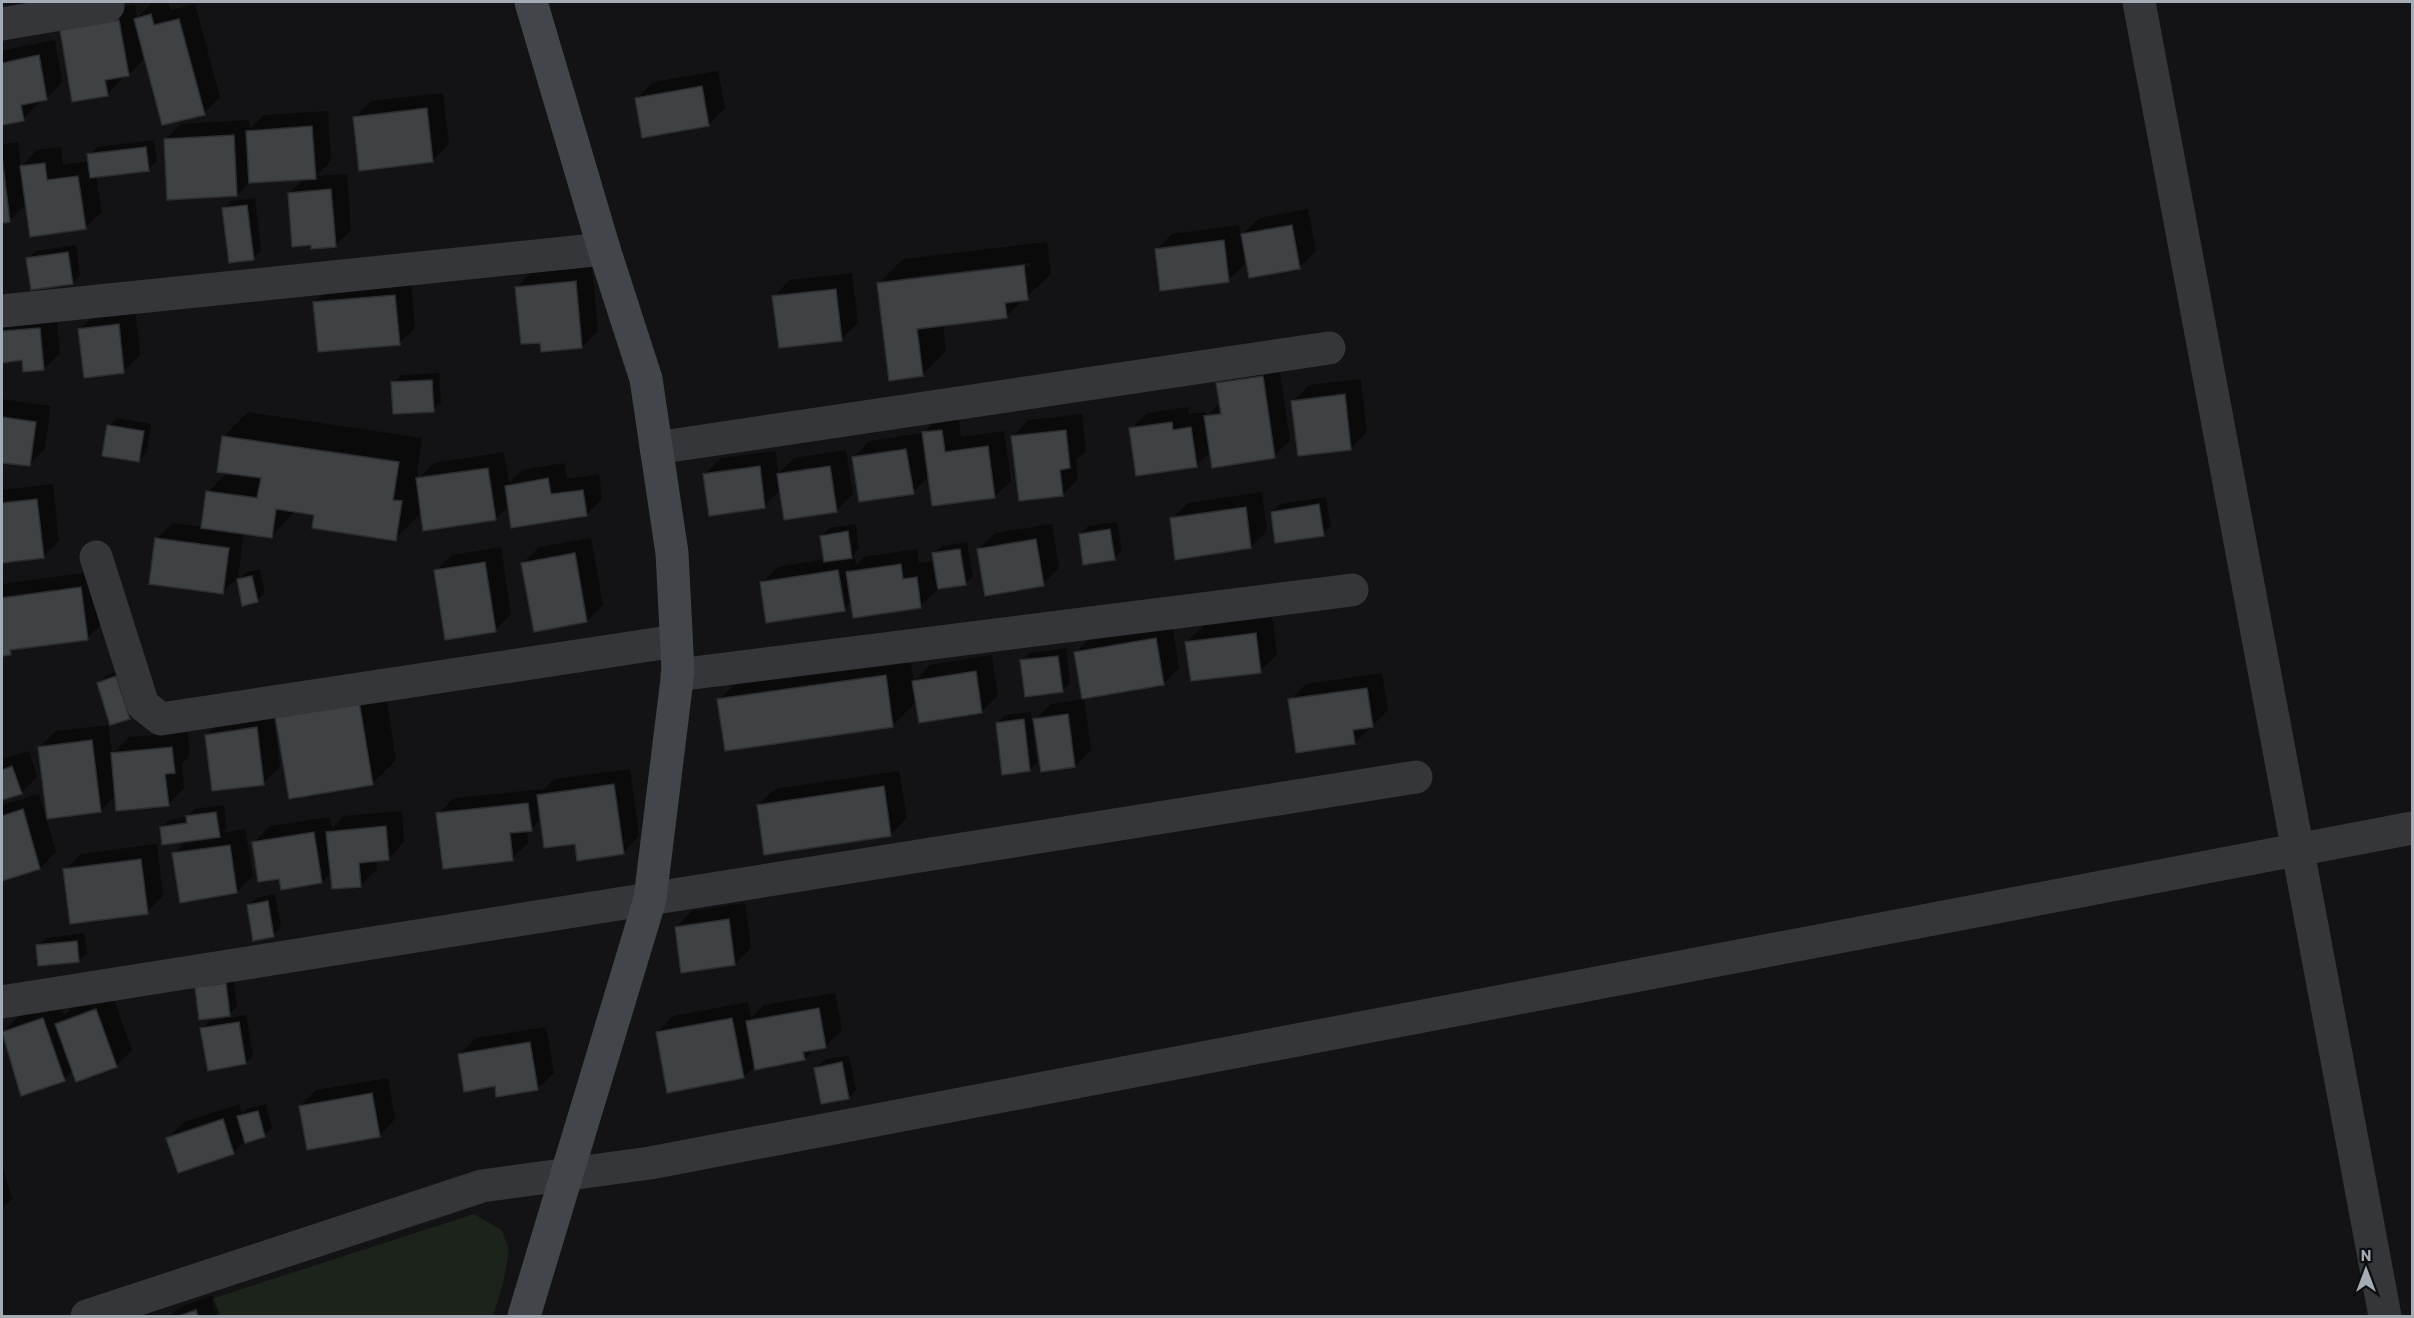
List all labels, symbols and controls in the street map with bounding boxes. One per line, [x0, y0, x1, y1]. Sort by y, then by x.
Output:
north arrow [2336, 1240, 2396, 1300]
text: N [2361, 1245, 2371, 1264]

